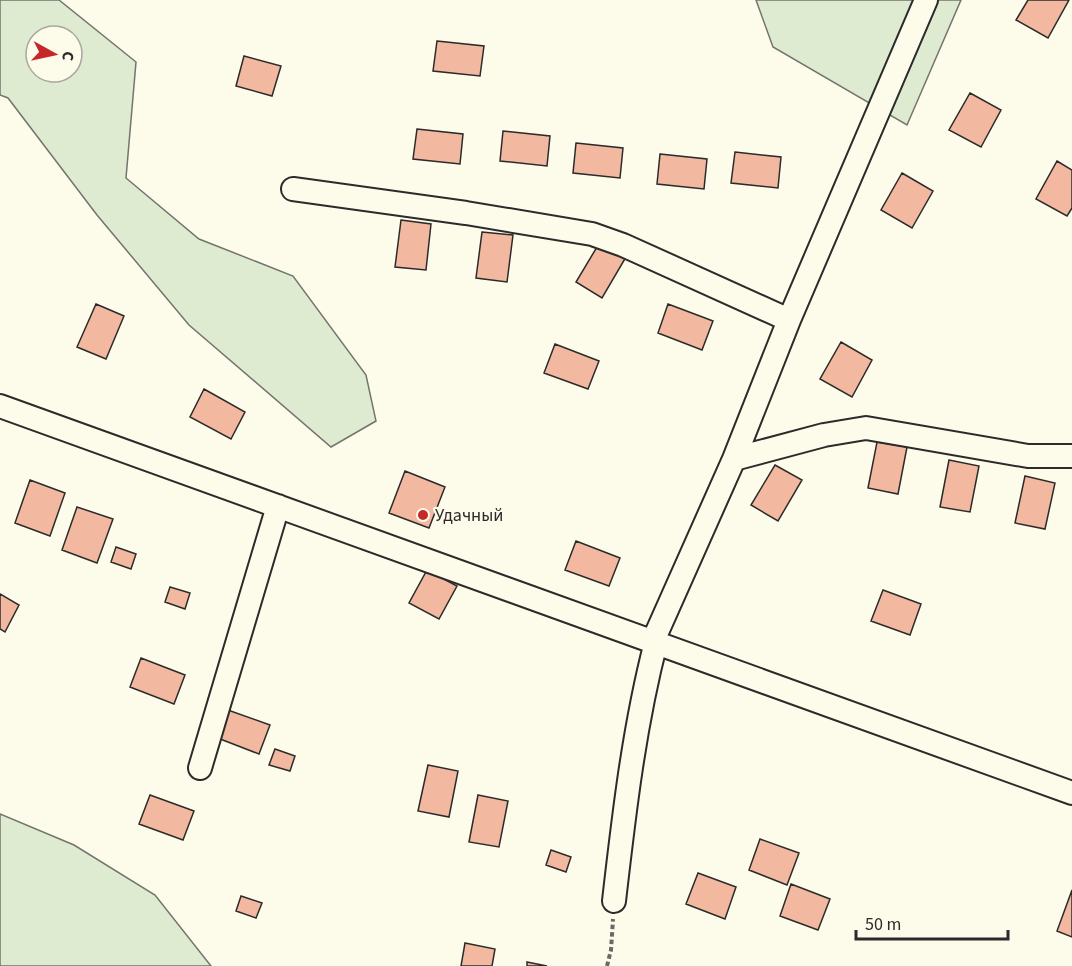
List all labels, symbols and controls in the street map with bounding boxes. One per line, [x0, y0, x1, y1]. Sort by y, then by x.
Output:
north arrow [24, 24, 84, 84]
text: С [56, 50, 79, 62]
place label: Удачный [435, 503, 504, 528]
marker: Удачный [416, 508, 430, 522]
scale bar [856, 903, 1008, 941]
text: 50 m [865, 912, 901, 937]

